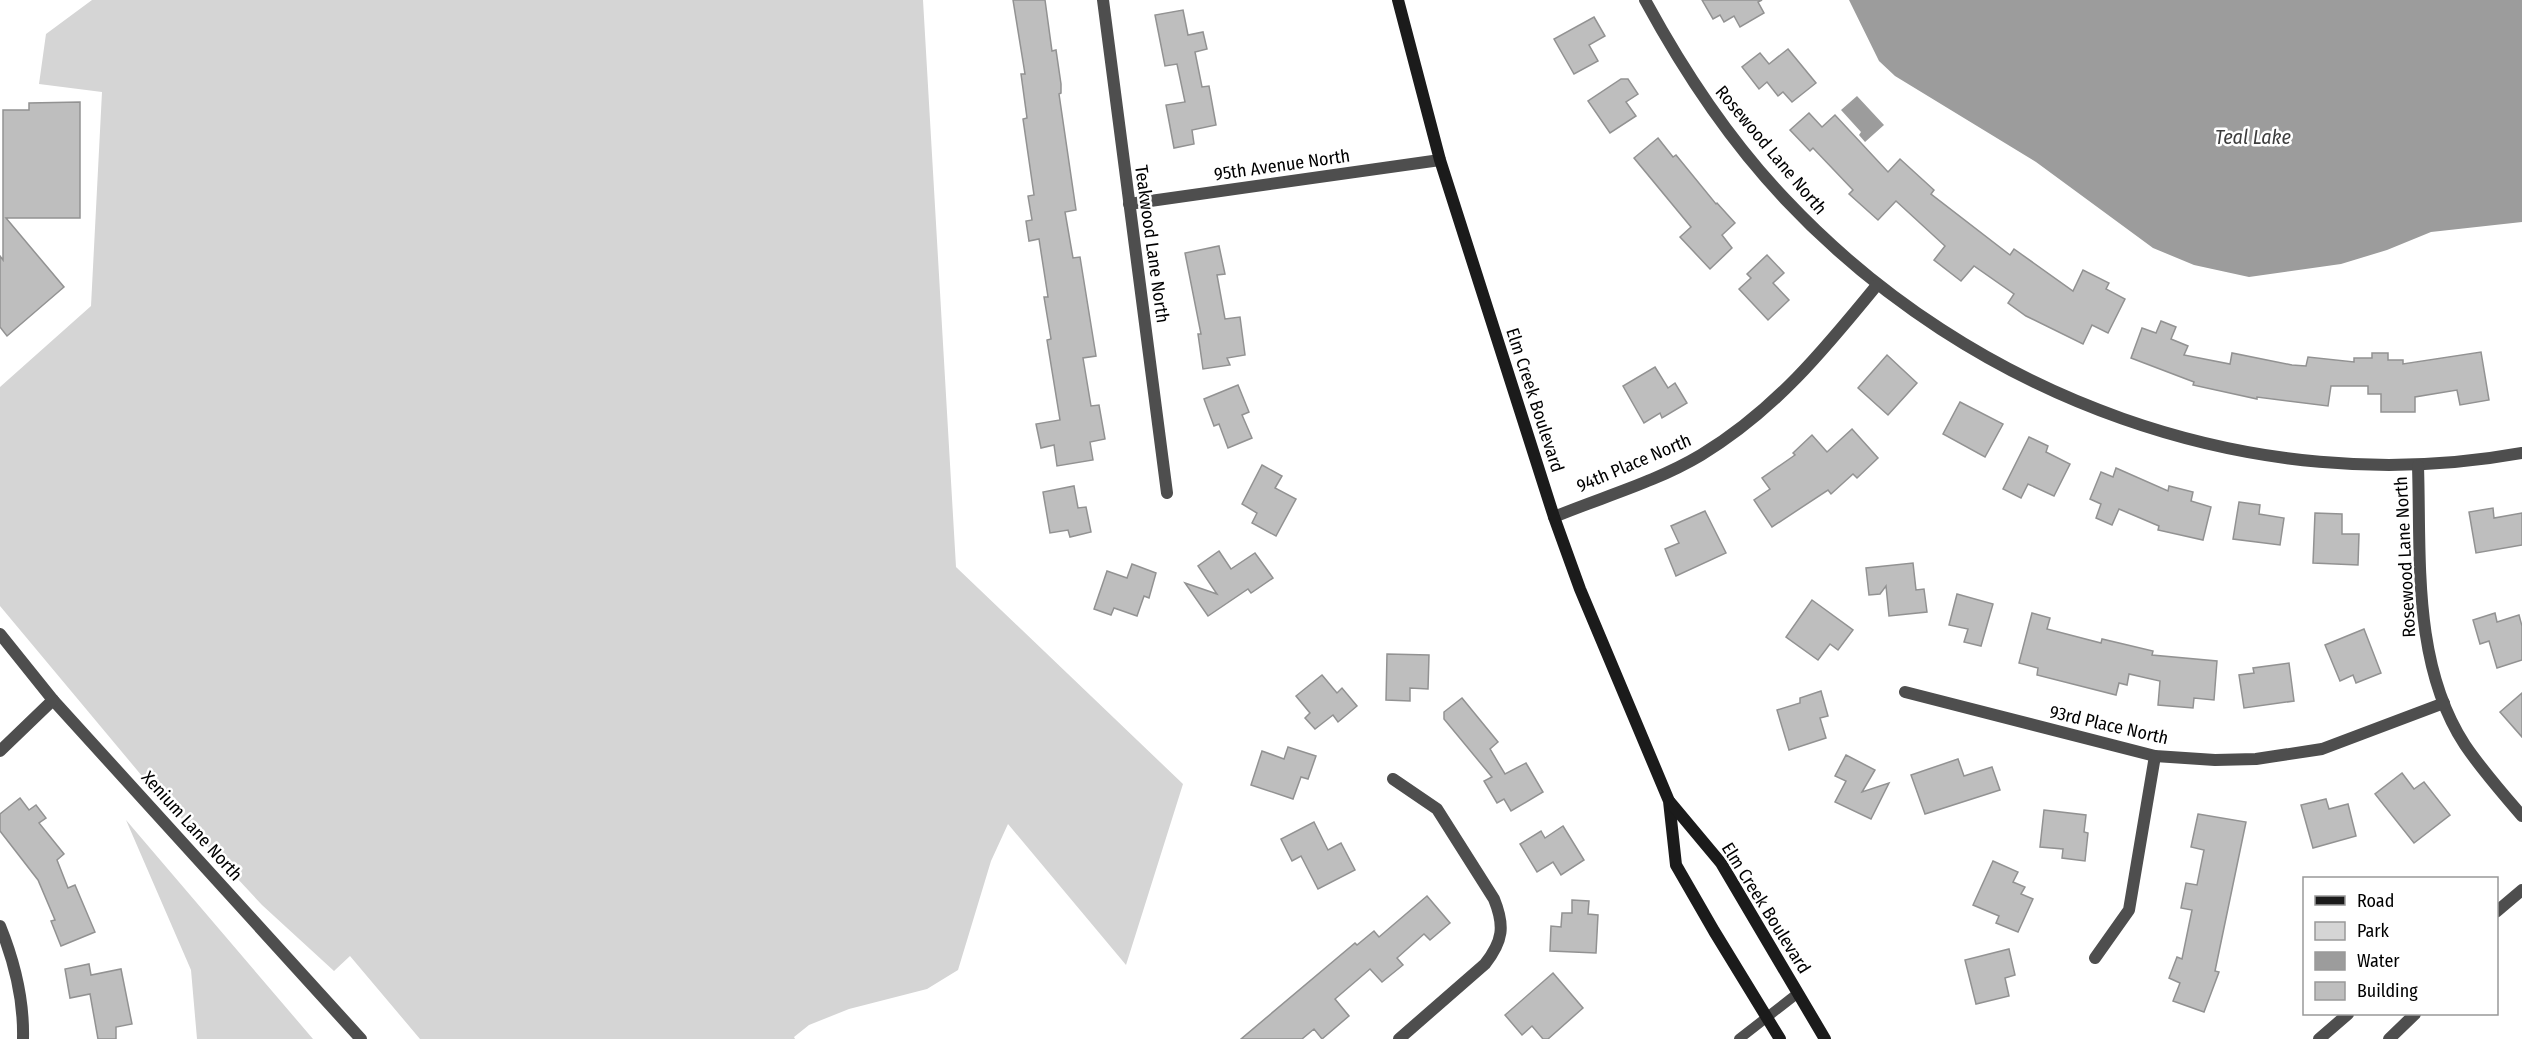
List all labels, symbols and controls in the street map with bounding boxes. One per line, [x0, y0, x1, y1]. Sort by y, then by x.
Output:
street label: Rosewood Lane North [1711, 81, 1831, 219]
water label: Teal Lake [2215, 125, 2291, 149]
street label: 95th Avenue North [1213, 145, 1351, 185]
street label: Teakwood Lane North [1130, 164, 1174, 324]
street label: Elm Creek Boulevard [1501, 325, 1569, 475]
street label: 94th Place North [1573, 429, 1695, 497]
street label: Rosewood Lane North [2390, 476, 2420, 638]
street label: 93rd Place North [2047, 701, 2171, 749]
street label: Xenium Lane North [137, 767, 247, 885]
street label: Elm Creek Boulevard [1717, 838, 1815, 978]
legend [2303, 877, 2498, 1015]
text: Road [2357, 890, 2394, 912]
text: Park [2357, 920, 2390, 942]
text: Water [2357, 950, 2400, 972]
text: Building [2357, 980, 2418, 1002]

